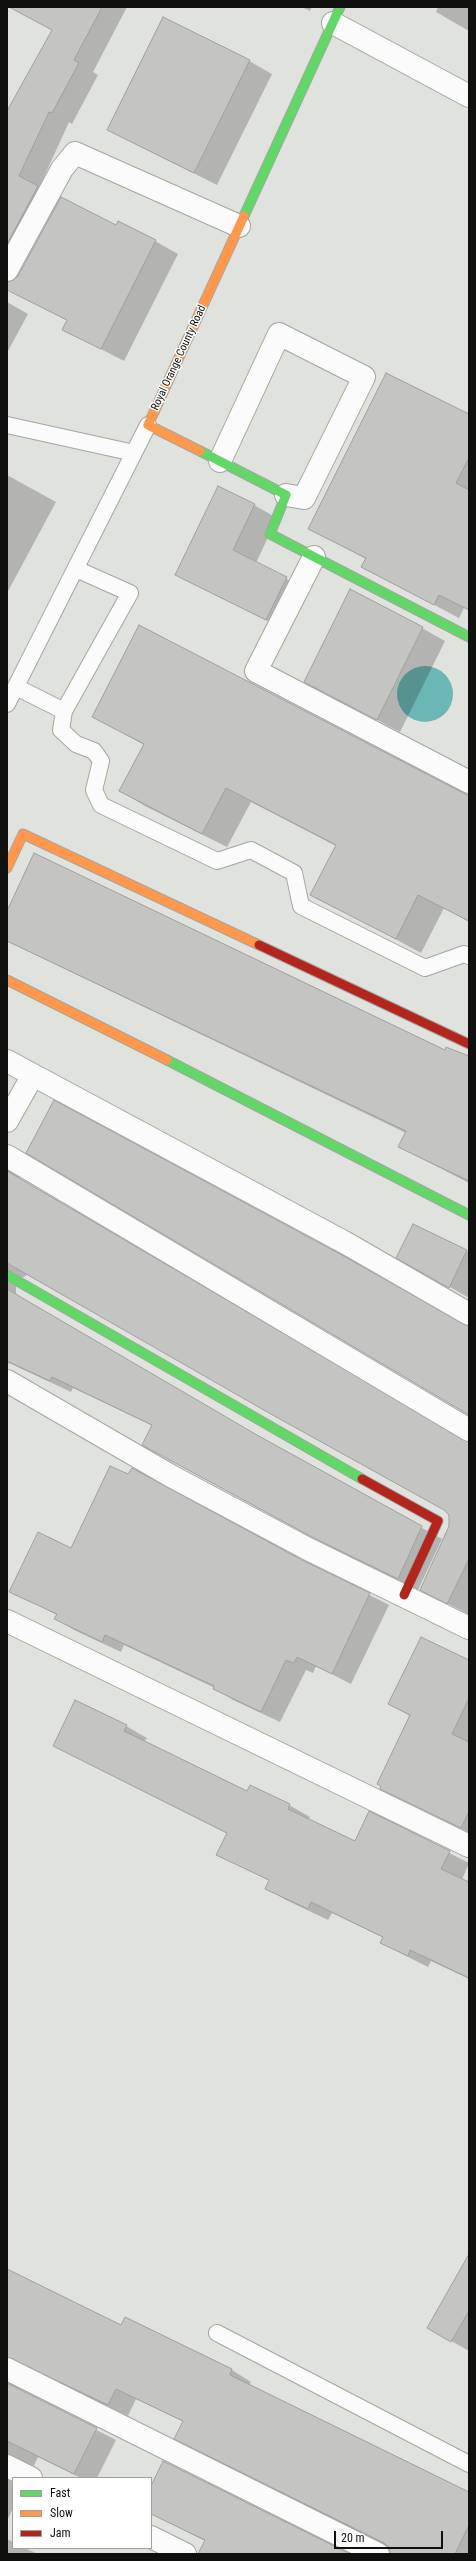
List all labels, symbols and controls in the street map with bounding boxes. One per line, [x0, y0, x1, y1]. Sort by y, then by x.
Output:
street label: Royal Orange County Road [149, 303, 209, 413]
legend [12, 2477, 152, 2549]
text: Fast [50, 2486, 70, 2500]
text: Slow [50, 2506, 73, 2520]
scale bar [336, 2523, 445, 2549]
text: Jam [50, 2526, 71, 2540]
text: 20 m [341, 2531, 365, 2545]

